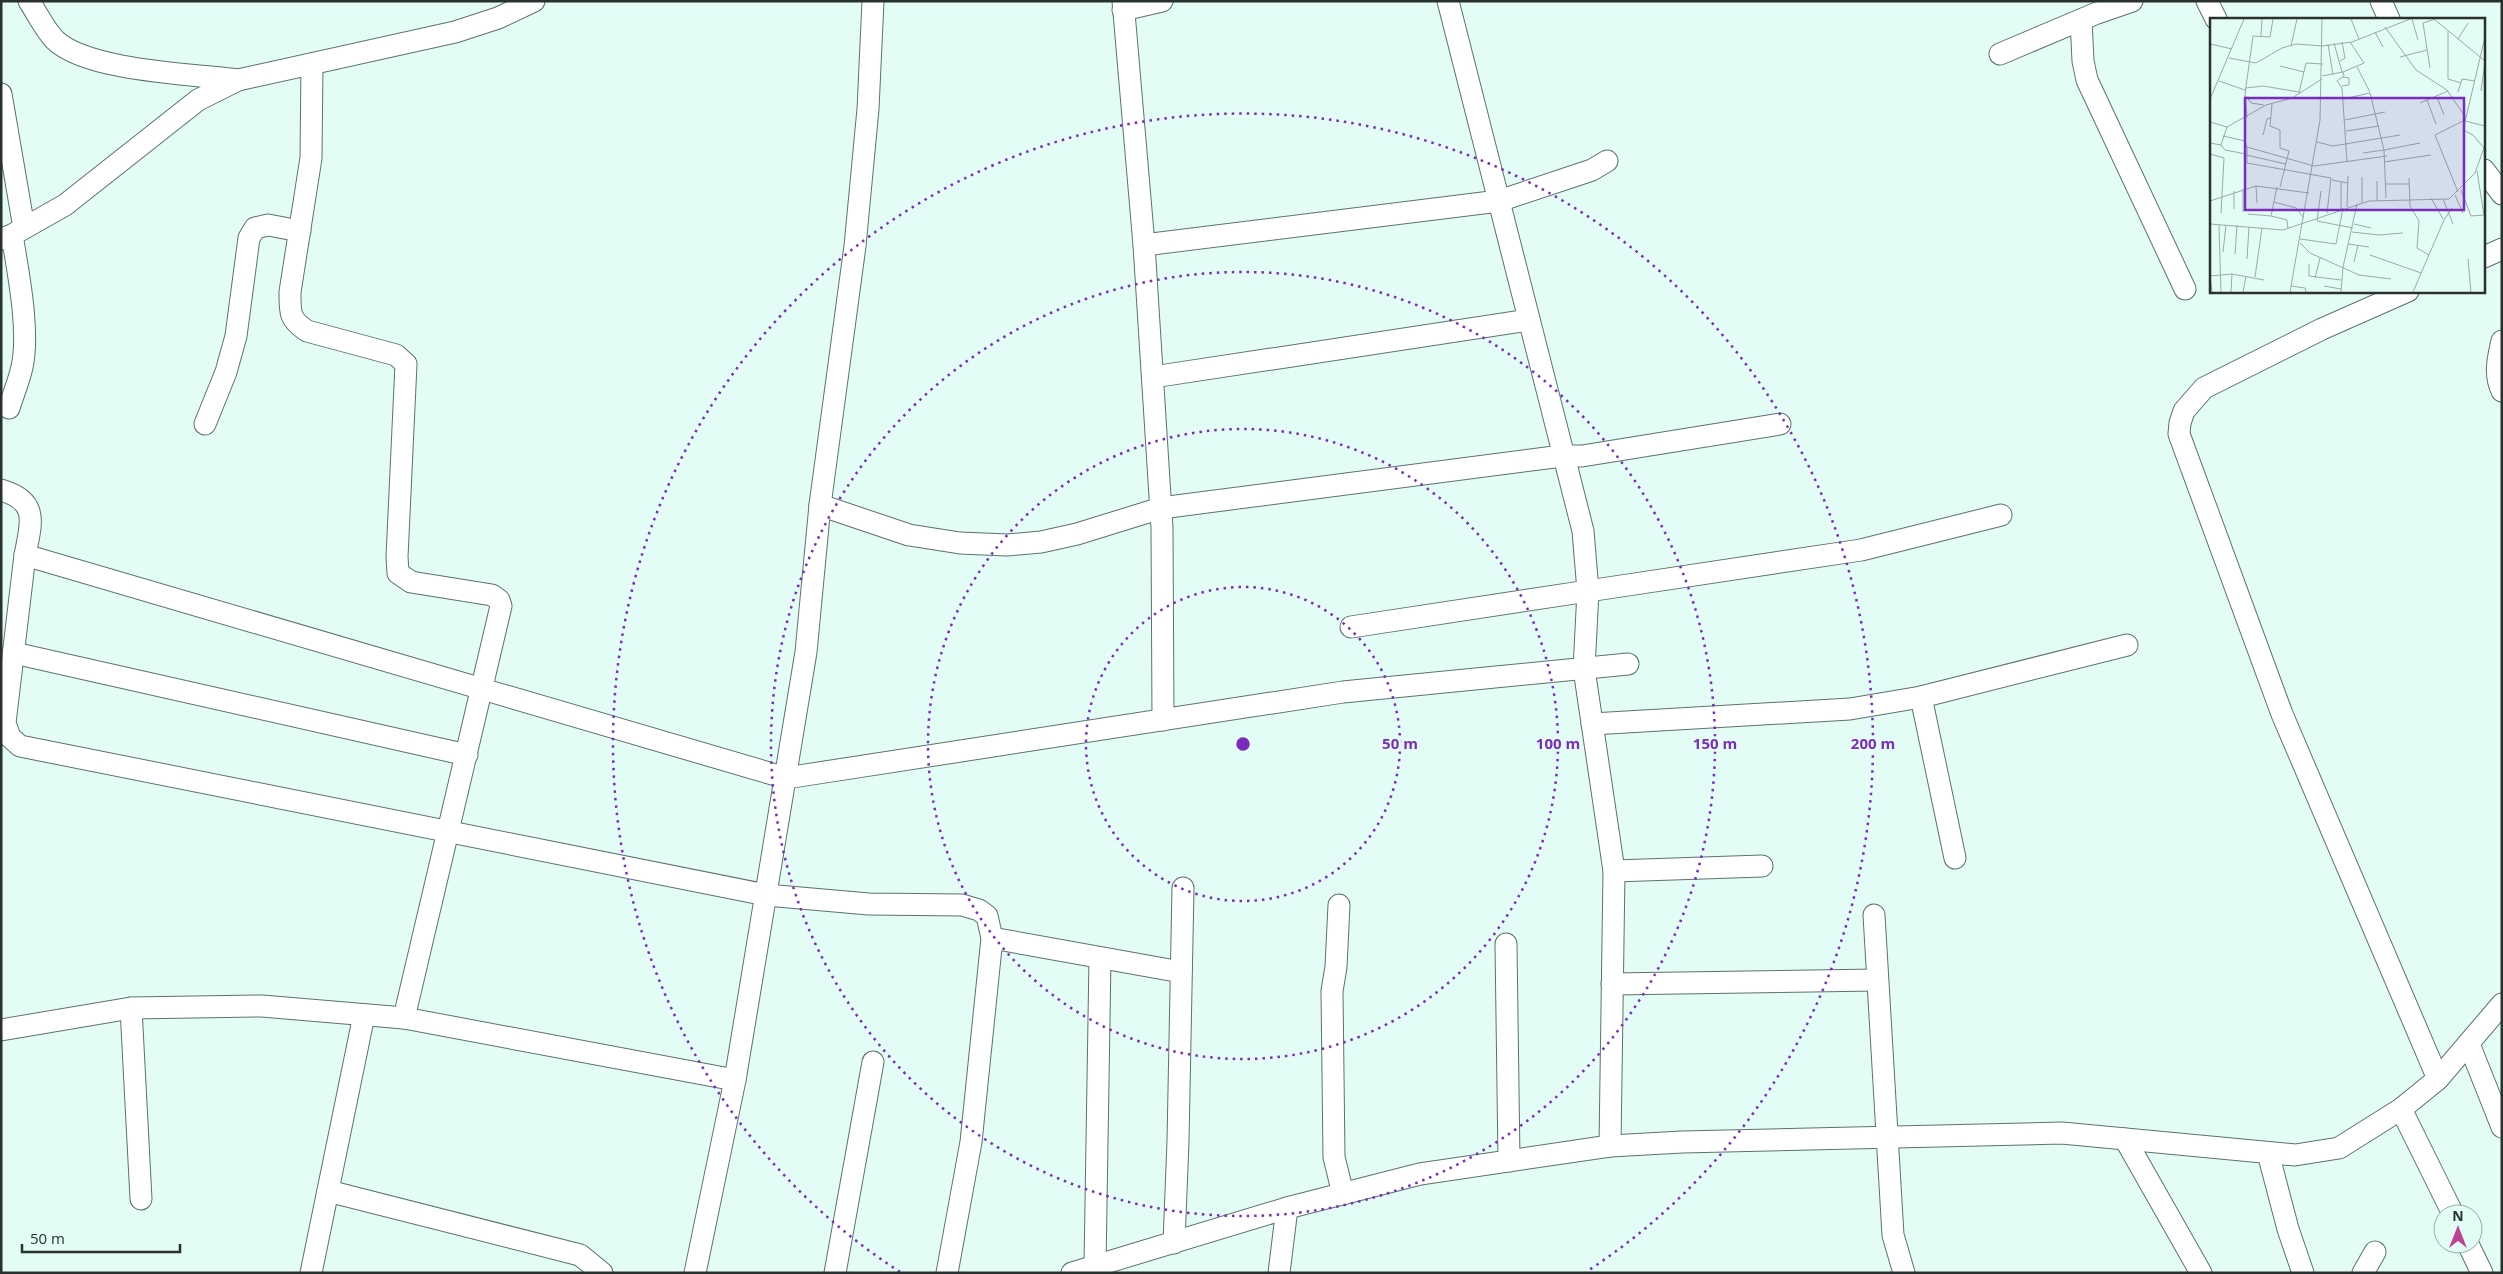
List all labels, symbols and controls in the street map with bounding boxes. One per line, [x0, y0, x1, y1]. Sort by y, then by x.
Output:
inset map [2210, 18, 2486, 292]
text: 50 m [1382, 733, 1418, 753]
text: 100 m [1536, 733, 1580, 753]
text: 150 m [1693, 733, 1737, 753]
text: 200 m [1851, 733, 1895, 753]
centre of rings [1234, 735, 1252, 753]
north arrow [2433, 1204, 2483, 1254]
text: N [2452, 1206, 2464, 1225]
scale bar [22, 1222, 180, 1254]
text: 50 m [30, 1228, 65, 1248]

